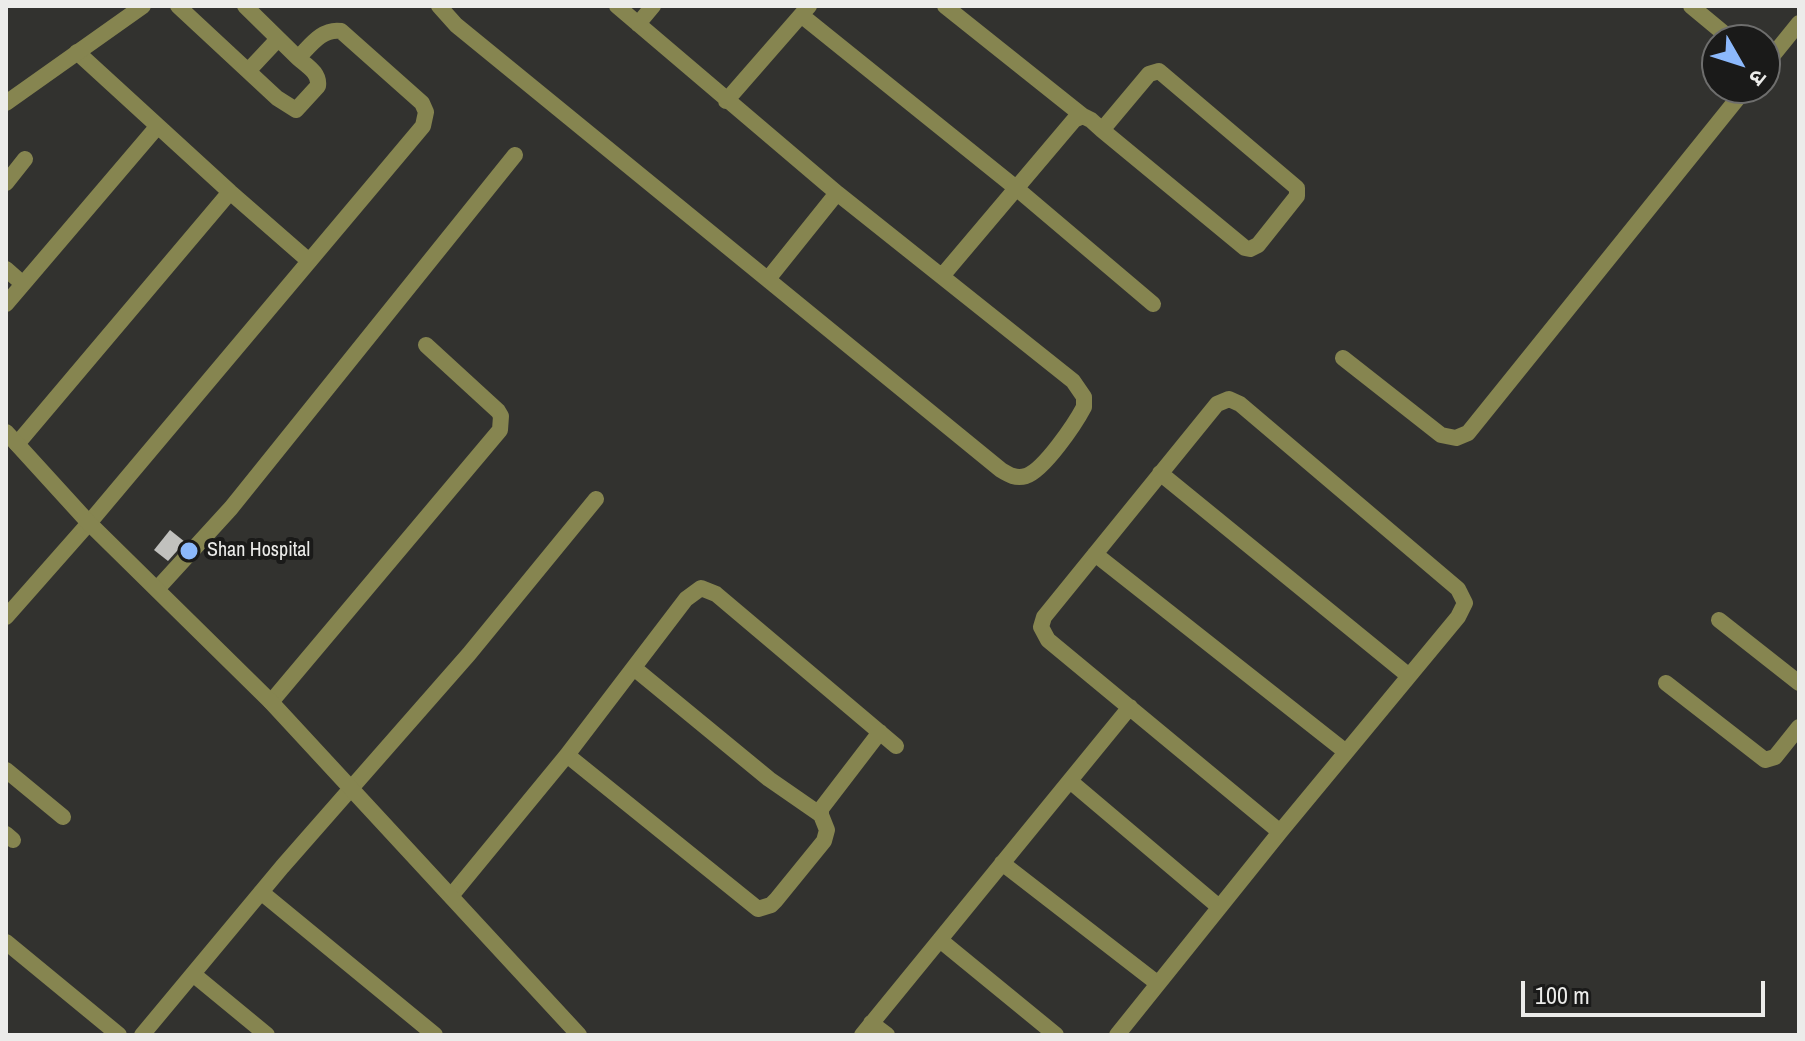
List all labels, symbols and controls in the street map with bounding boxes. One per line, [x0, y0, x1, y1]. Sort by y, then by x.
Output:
north arrow [1701, 24, 1781, 104]
text: उ [1742, 63, 1774, 92]
place label: Shan Hospital [207, 539, 310, 563]
marker: Shan Hospital [178, 540, 200, 562]
scale bar [1525, 965, 1769, 1015]
text: 100 m [1535, 979, 1590, 1011]

